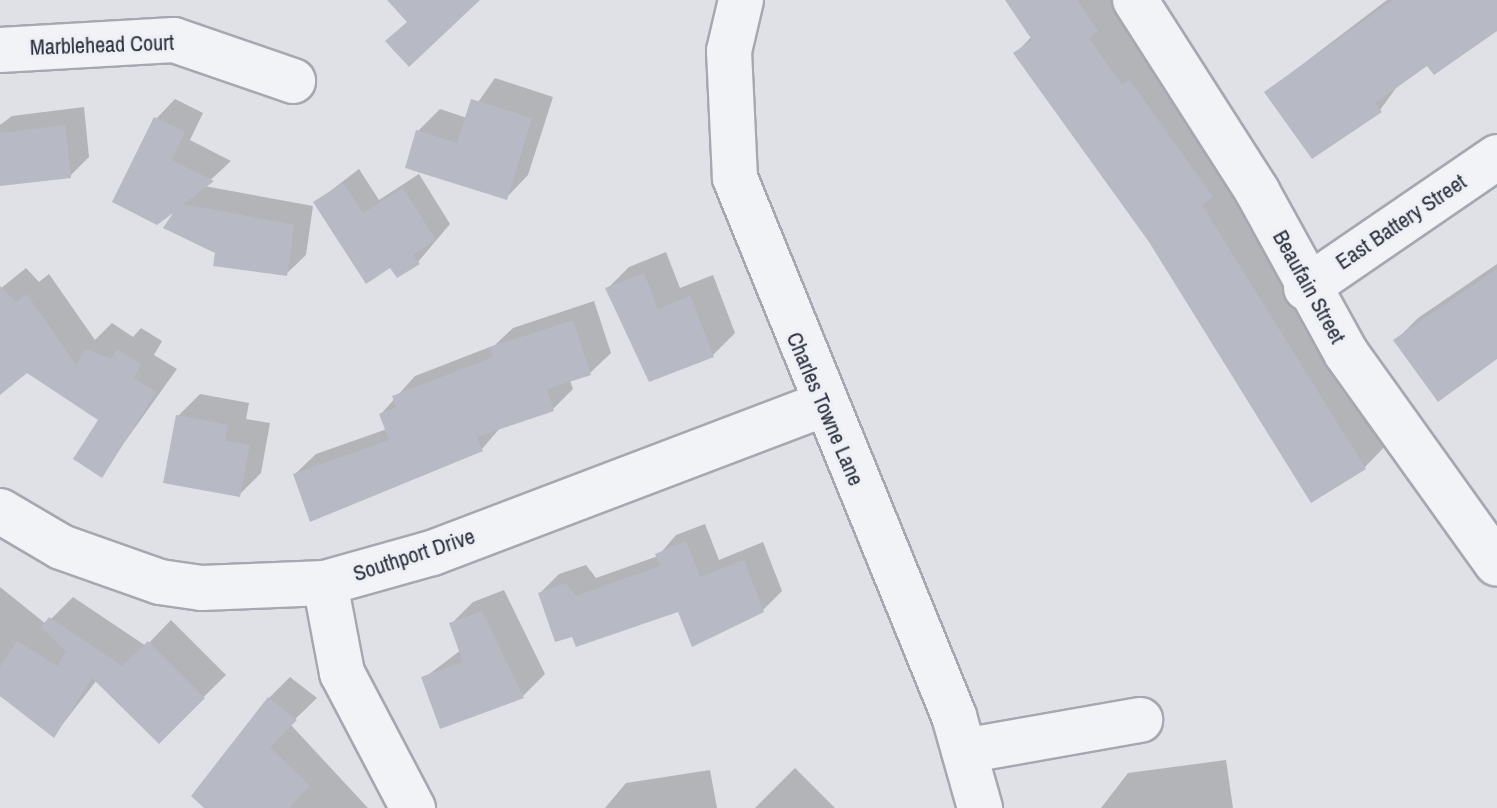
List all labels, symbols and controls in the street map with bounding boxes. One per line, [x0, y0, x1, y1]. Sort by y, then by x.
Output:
street label: Marblehead Court [29, 29, 175, 61]
street label: East Battery Street [1331, 169, 1471, 275]
street label: Beaufain Street [1267, 226, 1351, 348]
street label: Charles Towne Lane [781, 328, 869, 490]
street label: Southport Drive [350, 523, 478, 587]

